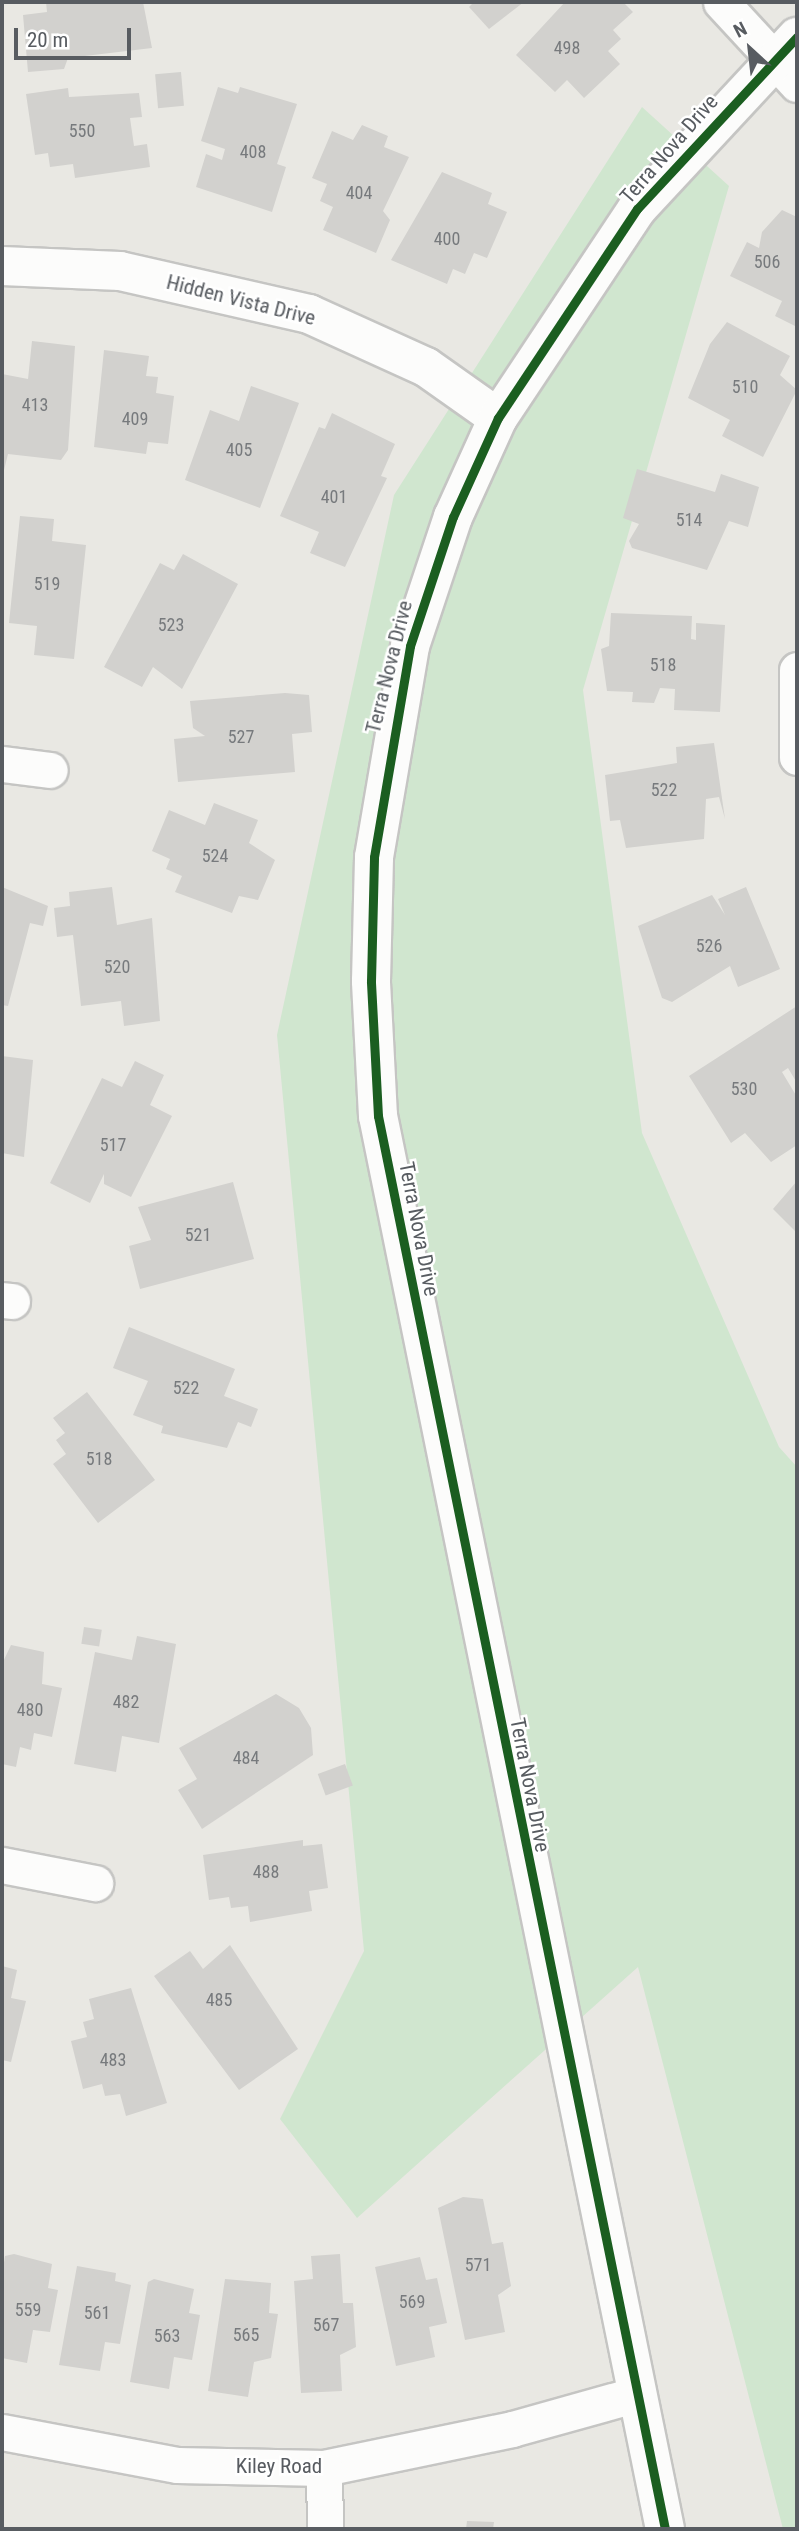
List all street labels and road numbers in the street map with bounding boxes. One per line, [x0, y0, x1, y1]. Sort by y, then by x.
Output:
street label: Terra Nova Drive [615, 89, 723, 209]
street label: Hidden Vista Drive [164, 269, 318, 331]
street label: Terra Nova Drive [360, 598, 418, 736]
street label: Terra Nova Drive [394, 1160, 444, 1298]
street label: Terra Nova Drive [505, 1716, 555, 1854]
street label: Kiley Road [236, 2453, 322, 2479]

